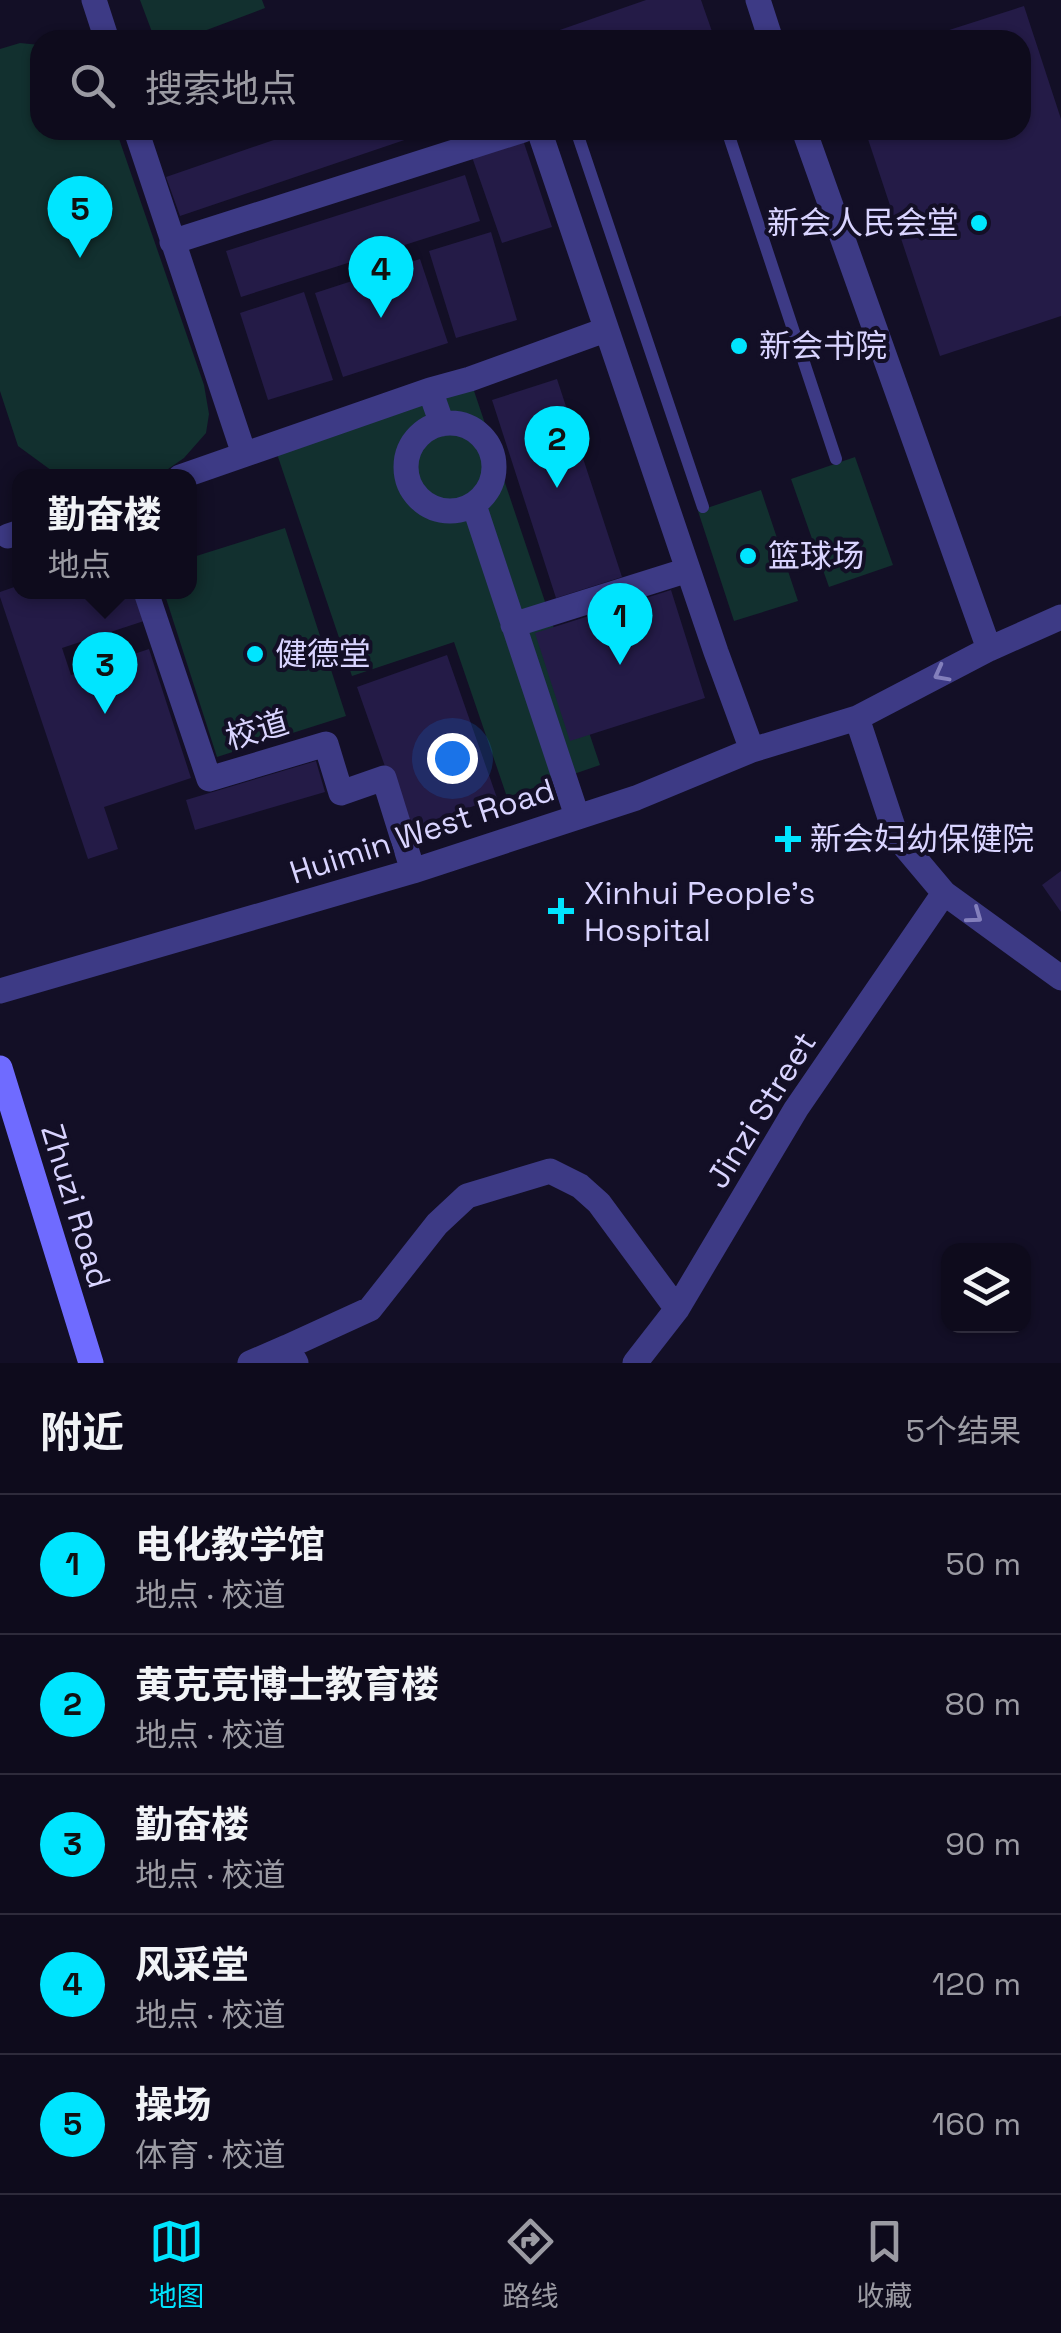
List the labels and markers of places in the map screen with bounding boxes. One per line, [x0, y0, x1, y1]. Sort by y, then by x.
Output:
pin: 5 [48, 176, 112, 258]
place label: 新会人民会堂 [767, 203, 959, 243]
marker: 新会人民会堂 [968, 212, 990, 234]
pin: 4 [348, 236, 414, 318]
place label: 新会书院 [759, 326, 887, 366]
marker: 新会书院 [728, 335, 750, 357]
pin: 2 [524, 406, 590, 488]
place label: 篮球场 [768, 536, 864, 576]
marker: 篮球场 [737, 545, 759, 567]
pin: 1 [588, 582, 652, 665]
pin: 3 [72, 632, 138, 714]
place label: 健德堂 [275, 634, 371, 674]
marker: 健德堂 [244, 643, 266, 665]
place label: 新会妇幼保健院 [810, 819, 1034, 859]
marker: 新会妇幼保健院 [775, 826, 801, 852]
place label: Xinhui People's Hospital [584, 873, 815, 950]
marker: Xinhui People's Hospital [548, 898, 574, 924]

